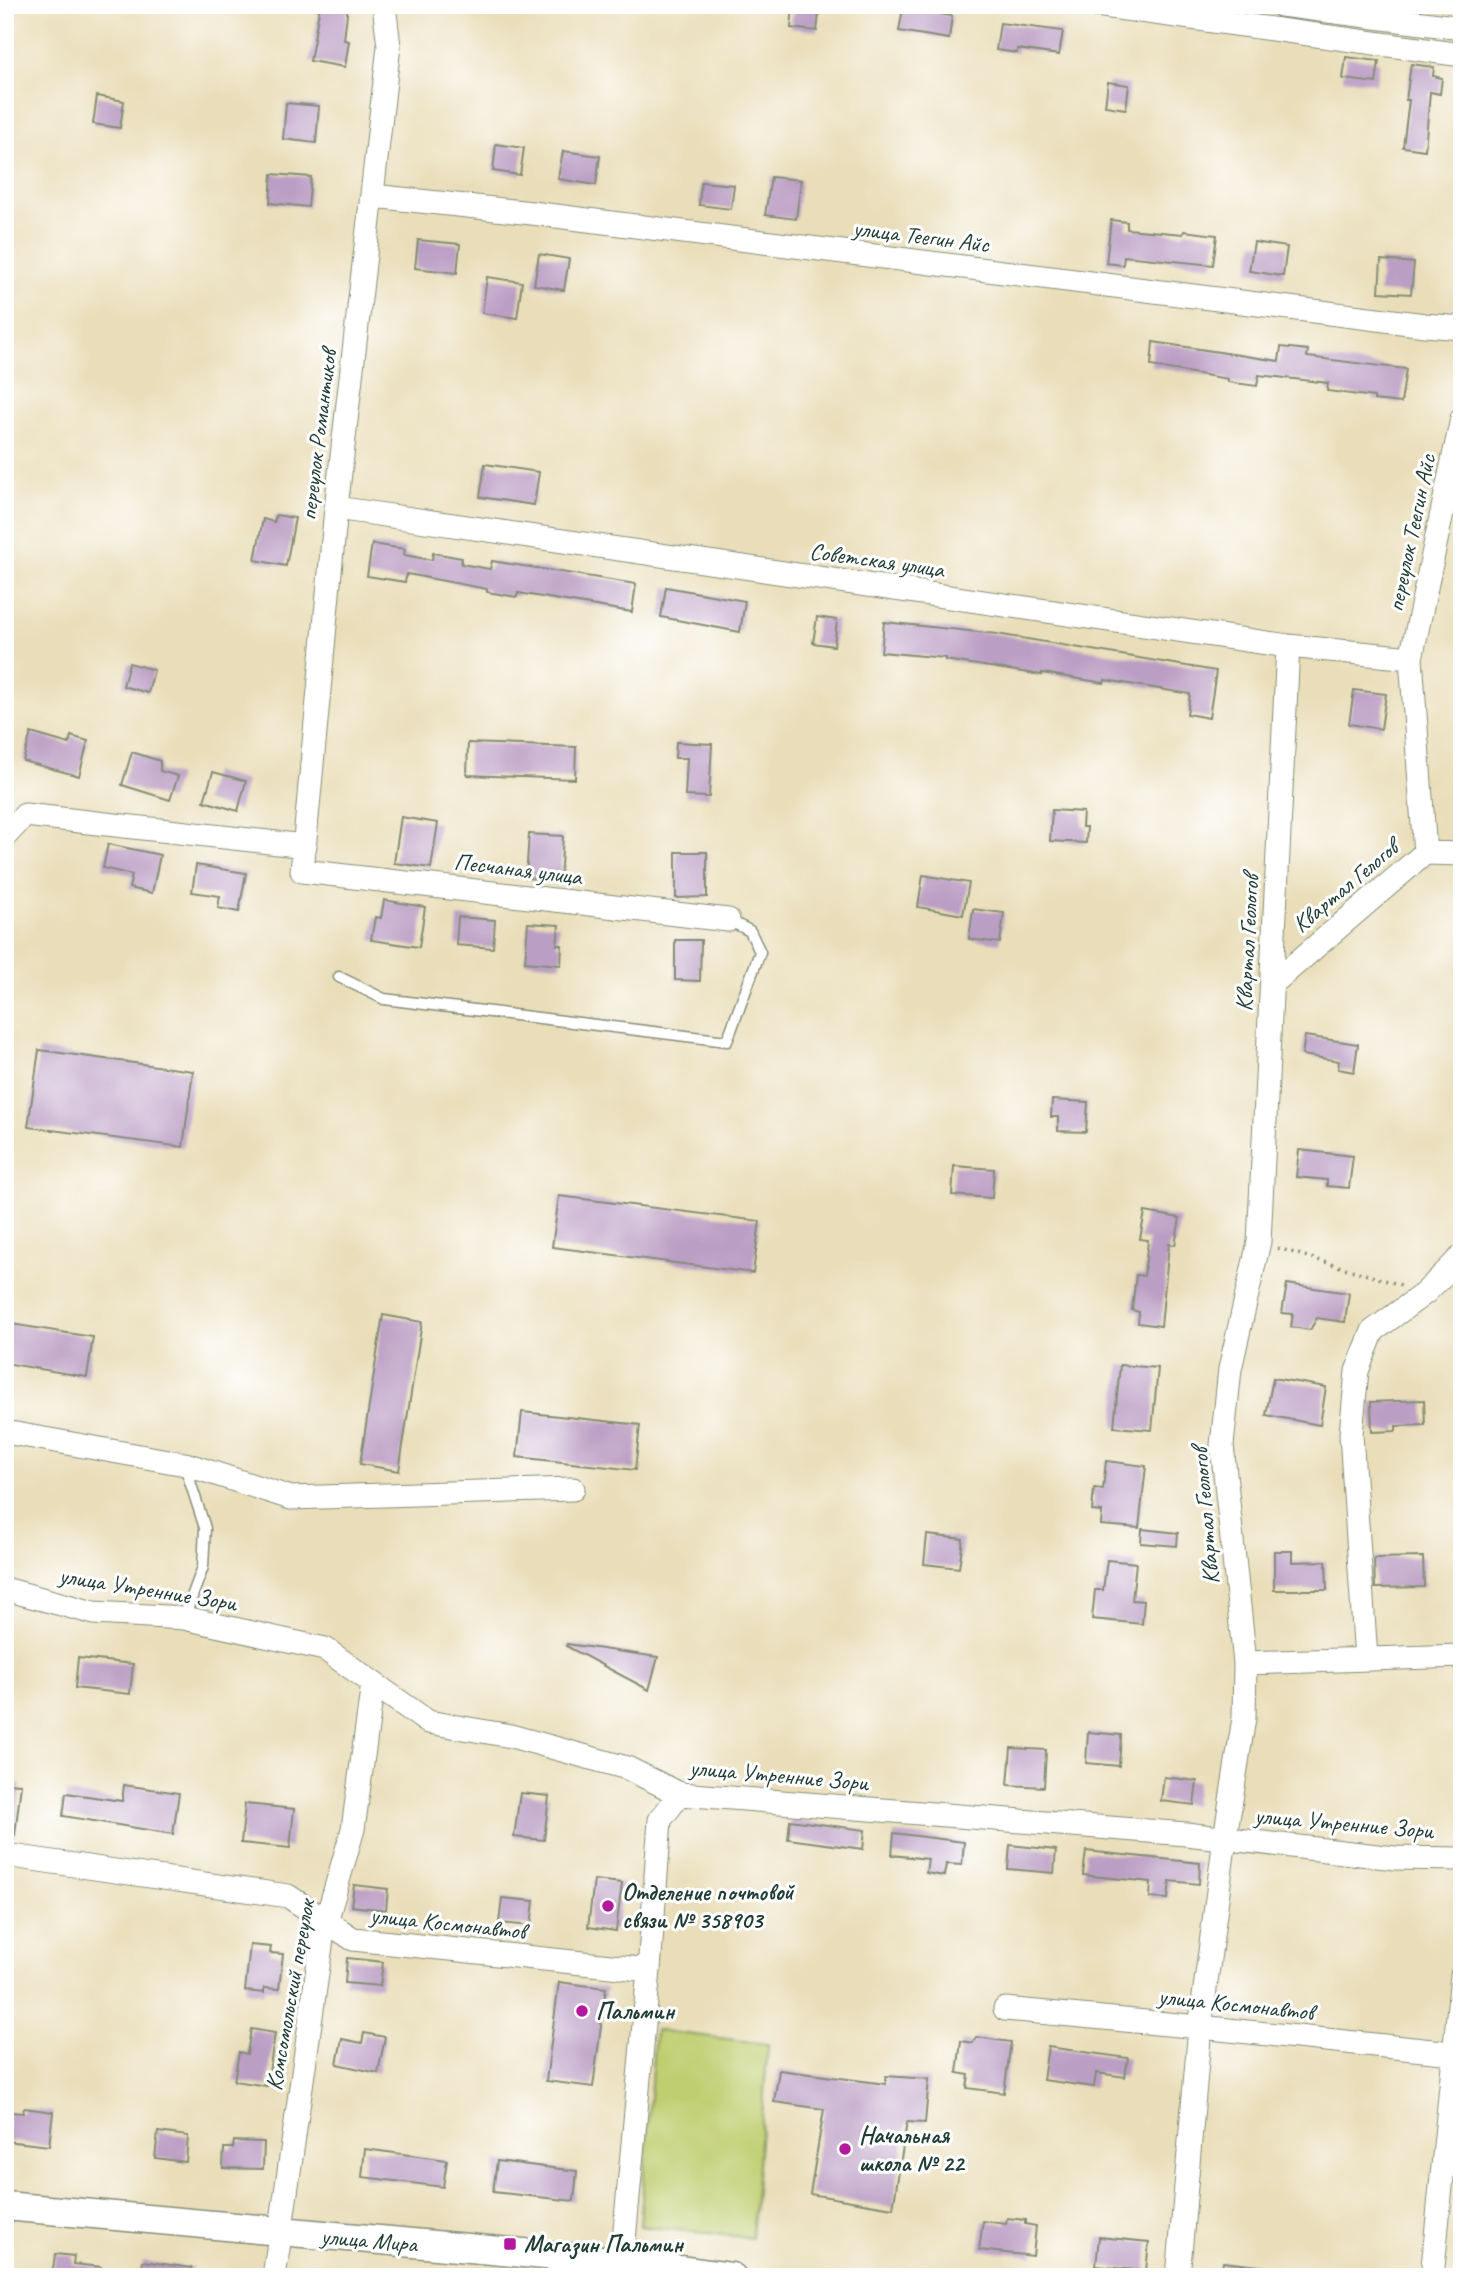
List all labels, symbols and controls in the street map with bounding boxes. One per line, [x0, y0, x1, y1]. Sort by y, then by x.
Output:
street label: улица Теегин Айс [849, 213, 992, 259]
street label: переулок Романтиков [293, 343, 344, 522]
street label: переулок Теегин Айс [1380, 450, 1443, 614]
street label: Советская улица [808, 536, 948, 584]
street label: Квартал Гелогов [1286, 829, 1408, 939]
street label: Песчаная улица [452, 846, 585, 892]
street label: Квартал Геологов [1228, 868, 1266, 1012]
street label: Квартал Геологов [1184, 1441, 1226, 1586]
street label: улица Утренние Зори [55, 1560, 240, 1618]
street label: улица Утренние Зори [686, 1752, 871, 1798]
street label: улица Утренние Зори [1251, 1800, 1436, 1846]
place label: Отделение почтовой связи № 358903 [622, 1877, 795, 1935]
street label: Комсомольский переулок [258, 1895, 322, 2093]
marker: Отделение почтовой связи № 358903 [600, 1898, 616, 1914]
street label: улица Космонавтов [367, 1900, 531, 1946]
street label: улица Космонавтов [1155, 1981, 1319, 2027]
place label: Пальмин [596, 1996, 676, 2026]
marker: Пальмин [574, 2003, 590, 2019]
place label: Начальная школа № 22 [859, 2120, 966, 2178]
marker: Начальная школа № 22 [837, 2141, 853, 2157]
street label: улица Мира [318, 2221, 420, 2259]
place label: Магазин Пальмин [524, 2229, 684, 2260]
marker: Магазин Пальмин [502, 2236, 518, 2252]

